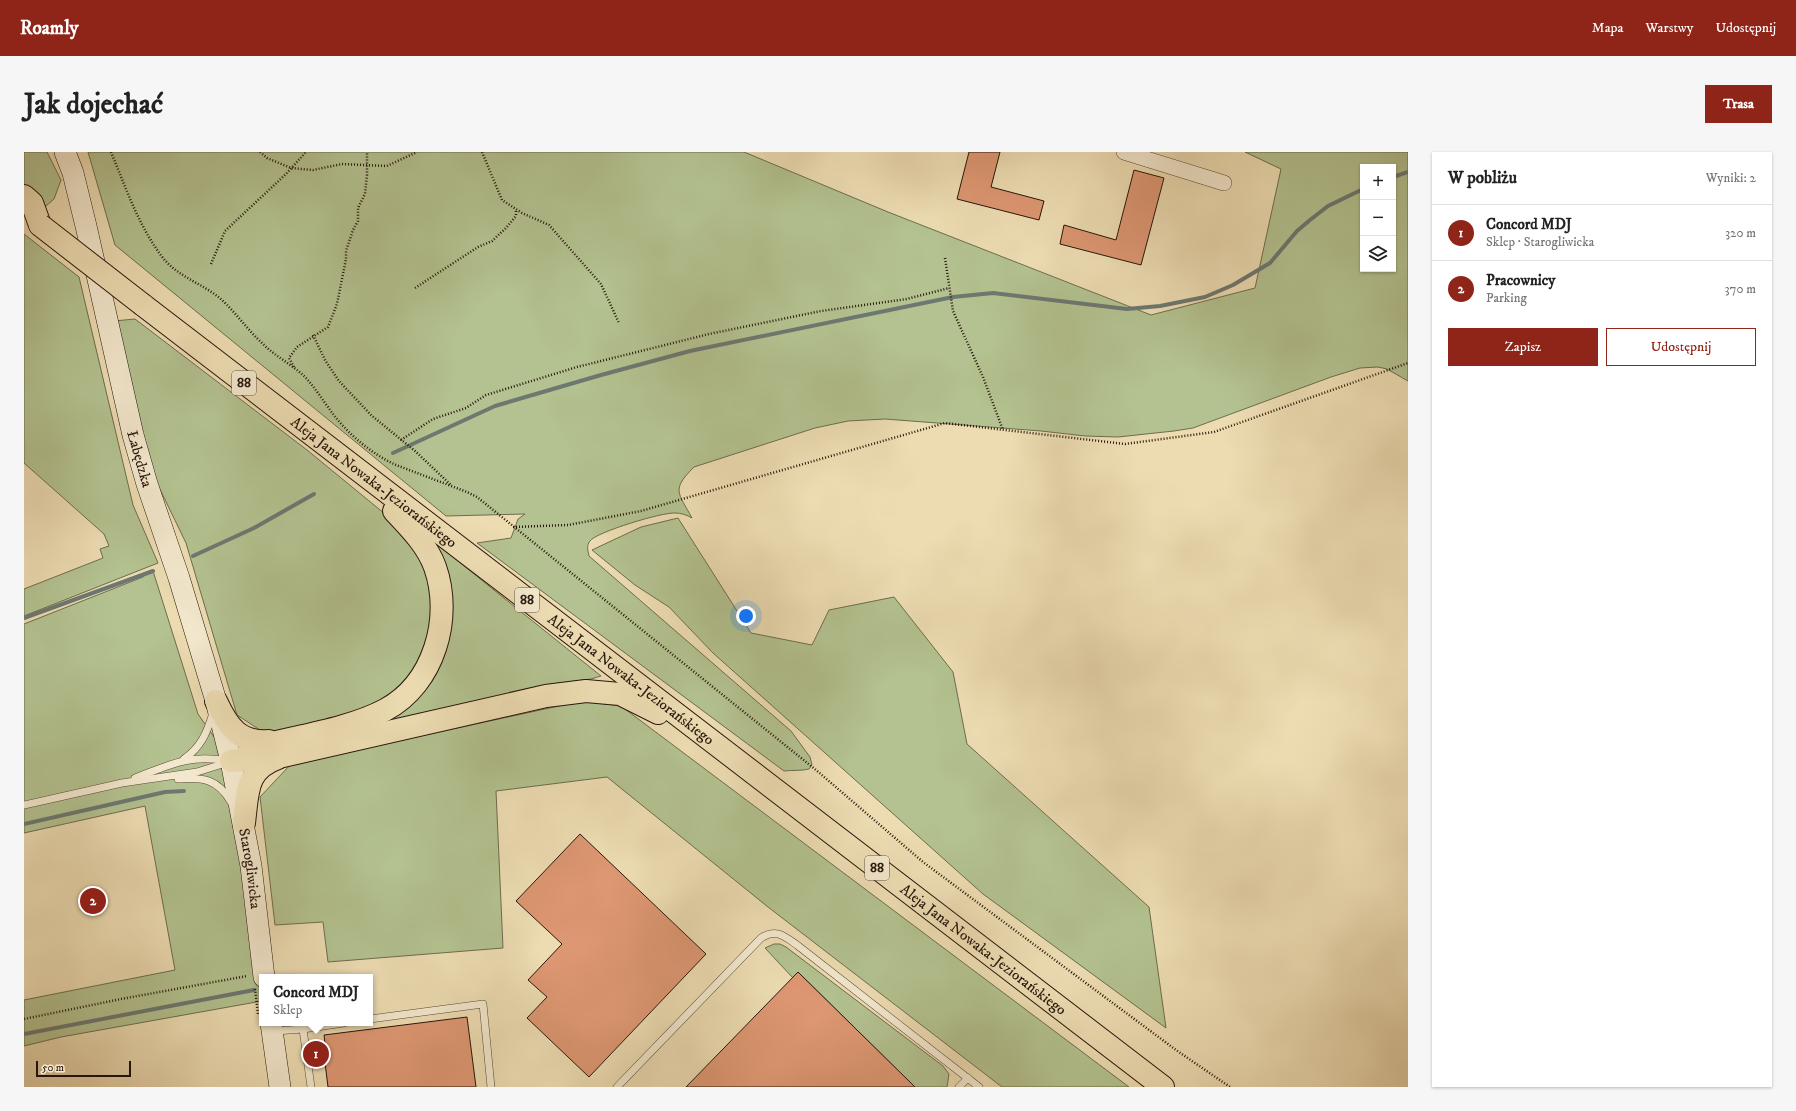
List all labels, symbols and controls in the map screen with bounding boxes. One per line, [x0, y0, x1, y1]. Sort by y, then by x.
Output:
text: Roamly [20, 17, 79, 40]
text: Mapa [1592, 19, 1624, 37]
text: Warstwy [1646, 19, 1693, 37]
text: Udostępnij [1715, 19, 1776, 37]
button: Trasa [1705, 85, 1772, 123]
text: Jak dojechać [24, 87, 163, 122]
map controls [1360, 164, 1396, 272]
button: + [1360, 164, 1396, 200]
text: W pobliżu [1448, 167, 1517, 189]
text: Wyniki: 2 [1706, 170, 1756, 186]
button: − [1360, 200, 1396, 236]
text: Concord MDJ [1486, 215, 1572, 234]
text: 1 [1459, 225, 1463, 241]
text: 320 m [1725, 225, 1756, 241]
text: Sklep · Starogliwicka [1486, 234, 1594, 250]
button: layers [1360, 236, 1396, 272]
text: Pracownicy [1486, 271, 1555, 290]
text: 2 [1458, 281, 1464, 297]
text: 370 m [1725, 281, 1756, 297]
text: Parking [1486, 290, 1527, 306]
button: Zapisz [1448, 328, 1598, 366]
button: Udostępnij [1606, 328, 1756, 366]
road number: 88 [232, 371, 256, 395]
street label: Aleja Jana Nowaka-Jeziorańskiego [287, 412, 461, 552]
street label: Łabędzka [123, 428, 157, 490]
road number: 88 [515, 588, 539, 612]
your location [736, 606, 756, 626]
street label: Aleja Jana Nowaka-Jeziorańskiego [544, 609, 718, 749]
street label: Starogliwicka [234, 827, 266, 910]
road number: 88 [865, 856, 889, 880]
street label: Aleja Jana Nowaka-Jeziorańskiego [896, 880, 1070, 1019]
pin: 2 [80, 886, 106, 916]
popup [259, 974, 373, 1026]
text: Concord MDJ [273, 983, 359, 1002]
text: Sklep [273, 1002, 302, 1018]
pin: 1 [303, 1039, 329, 1069]
scale bar [36, 1059, 131, 1078]
text: 50 m [42, 1061, 64, 1075]

